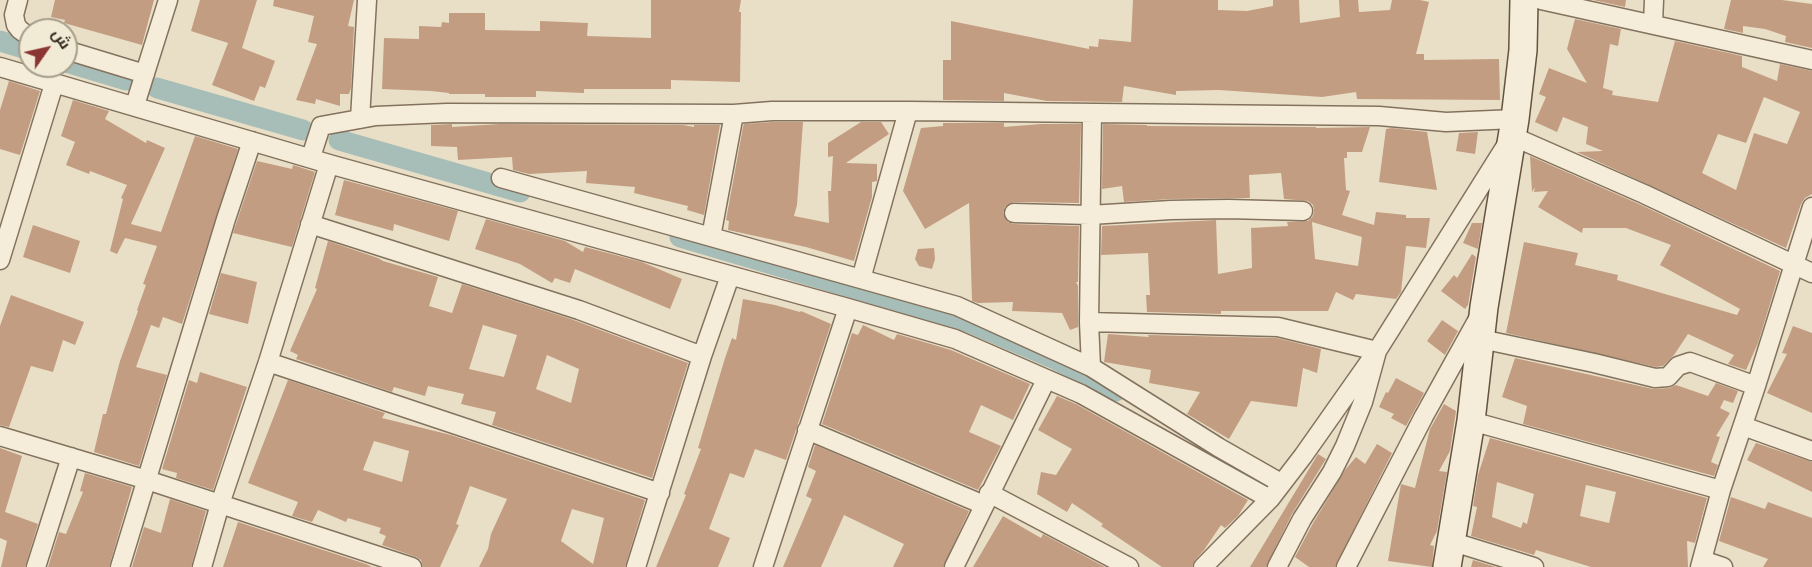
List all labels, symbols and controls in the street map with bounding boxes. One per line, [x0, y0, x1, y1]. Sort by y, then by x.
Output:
north arrow [18, 18, 78, 78]
text: ش [48, 25, 75, 53]

